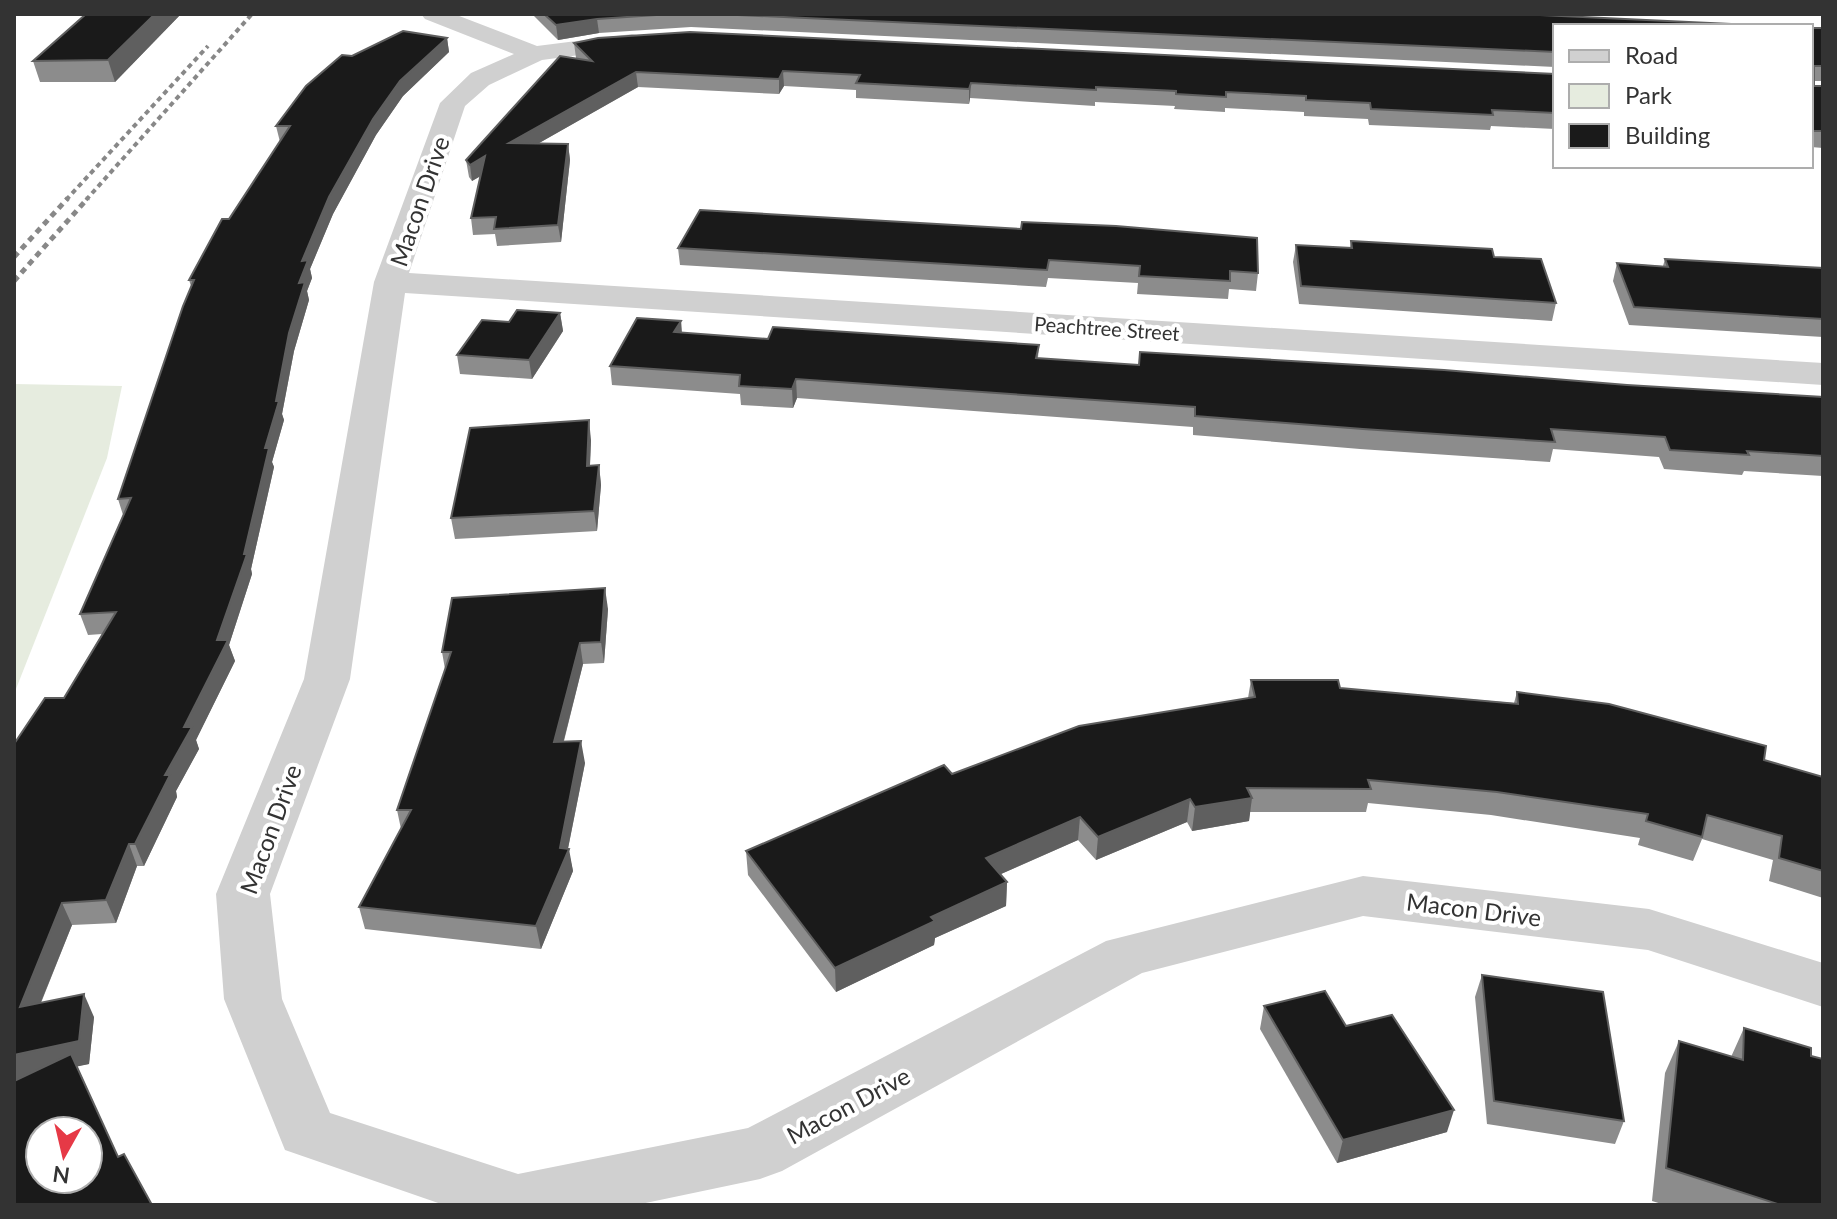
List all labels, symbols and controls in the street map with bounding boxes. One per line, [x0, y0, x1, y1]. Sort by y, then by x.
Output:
legend [1553, 24, 1813, 168]
text: Road [1625, 40, 1678, 69]
text: Park [1625, 80, 1673, 109]
text: Building [1625, 120, 1710, 149]
street label: Macon Drive [383, 132, 455, 270]
street label: Peachtree Street [1034, 311, 1180, 345]
street label: Macon Drive [233, 760, 307, 898]
street label: Macon Drive [1405, 886, 1543, 932]
street label: Macon Drive [781, 1060, 915, 1150]
north arrow [24, 1115, 104, 1195]
text: N [51, 1161, 71, 1190]

